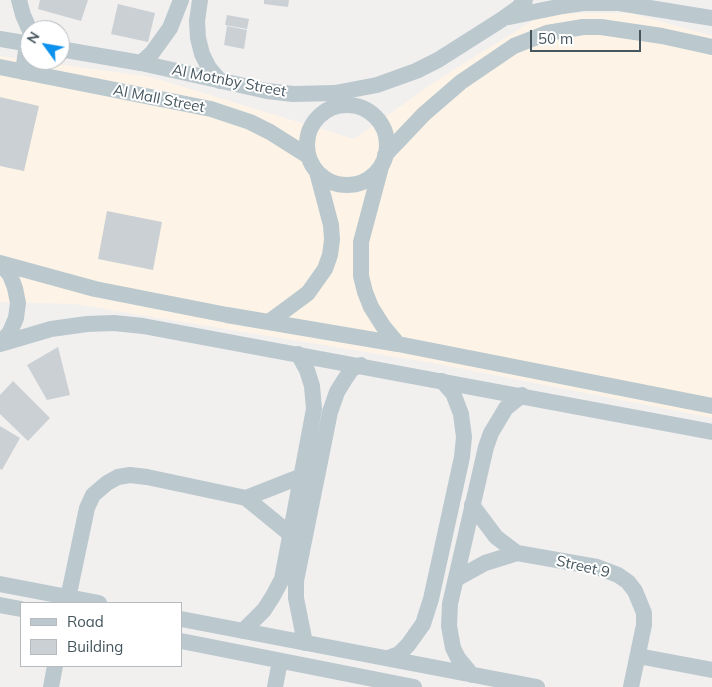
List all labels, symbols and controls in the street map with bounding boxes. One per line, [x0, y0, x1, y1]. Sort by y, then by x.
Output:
north arrow [20, 20, 70, 70]
scale bar [532, 20, 643, 52]
text: N [23, 28, 44, 47]
text: 50 m [538, 29, 573, 48]
street label: Al Motnby Street [170, 61, 288, 101]
street label: Al Mall Street [112, 81, 206, 117]
street label: Street 9 [554, 552, 612, 582]
legend [20, 602, 182, 667]
text: Road [67, 612, 104, 631]
text: Building [67, 637, 123, 656]

